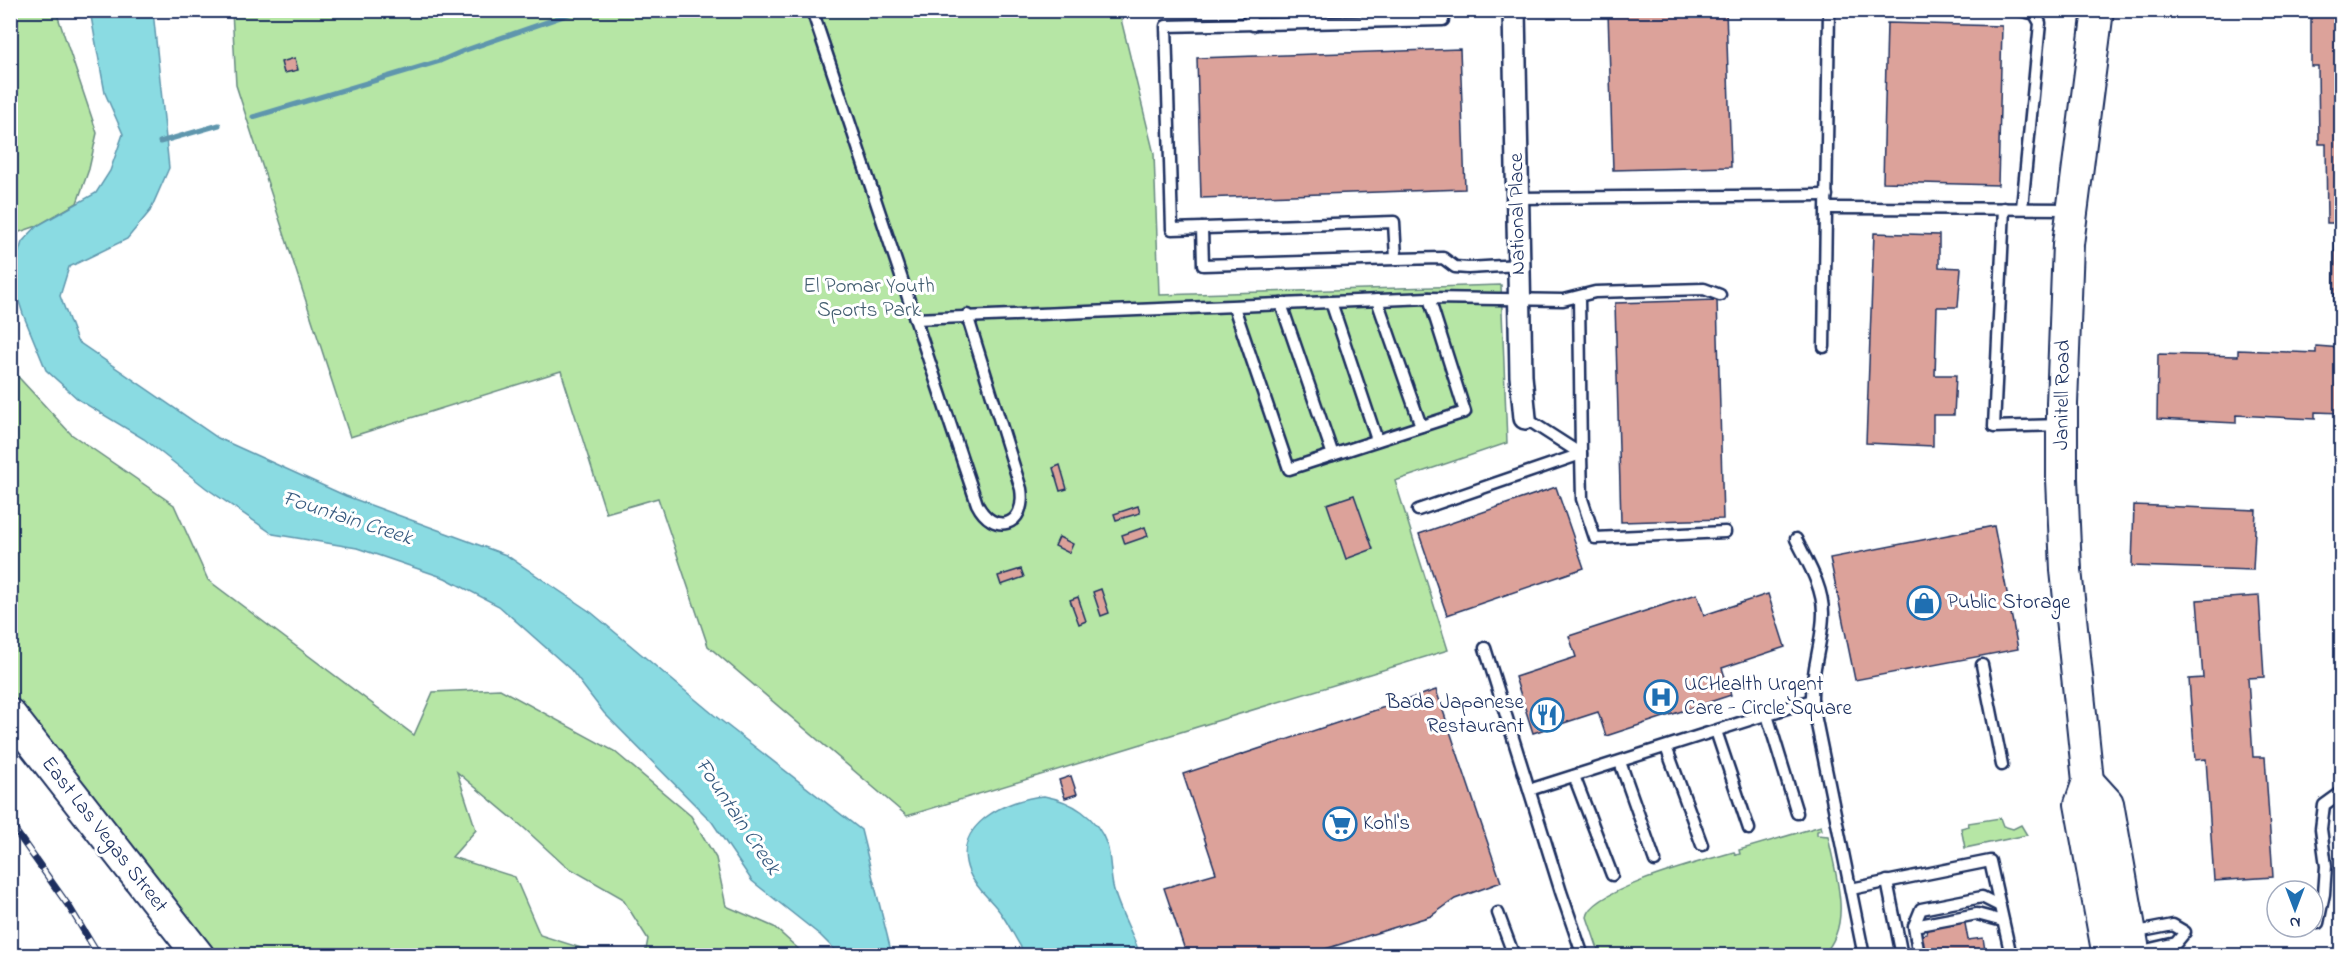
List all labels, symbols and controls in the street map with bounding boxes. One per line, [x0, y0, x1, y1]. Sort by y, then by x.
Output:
street label: National Place [1502, 152, 1534, 275]
park label: El Pomar Youth Sports Park [803, 272, 935, 326]
street label: Janitell Road [2047, 339, 2079, 450]
water label: Fountain Creek [278, 483, 417, 555]
shop icon: Public Storage [1906, 585, 1942, 621]
place label: Public Storage [1947, 588, 2071, 620]
place label: UCHealth Urgent Care - Circle Square [1684, 670, 1853, 724]
hospital icon: UCHealth Urgent Care - Circle Square [1643, 679, 1679, 715]
place label: Bada Japanese Restaurant [1385, 688, 1525, 742]
restaurant icon: Bada Japanese Restaurant [1529, 697, 1565, 733]
street label: East Las Vegas Street [32, 750, 175, 921]
water label: Fountain Creek [686, 752, 789, 883]
supermarket icon: Kohl's [1322, 806, 1358, 842]
place label: Kohl's [1363, 809, 1410, 839]
north arrow [2265, 879, 2325, 939]
text: N [2289, 910, 2300, 934]

